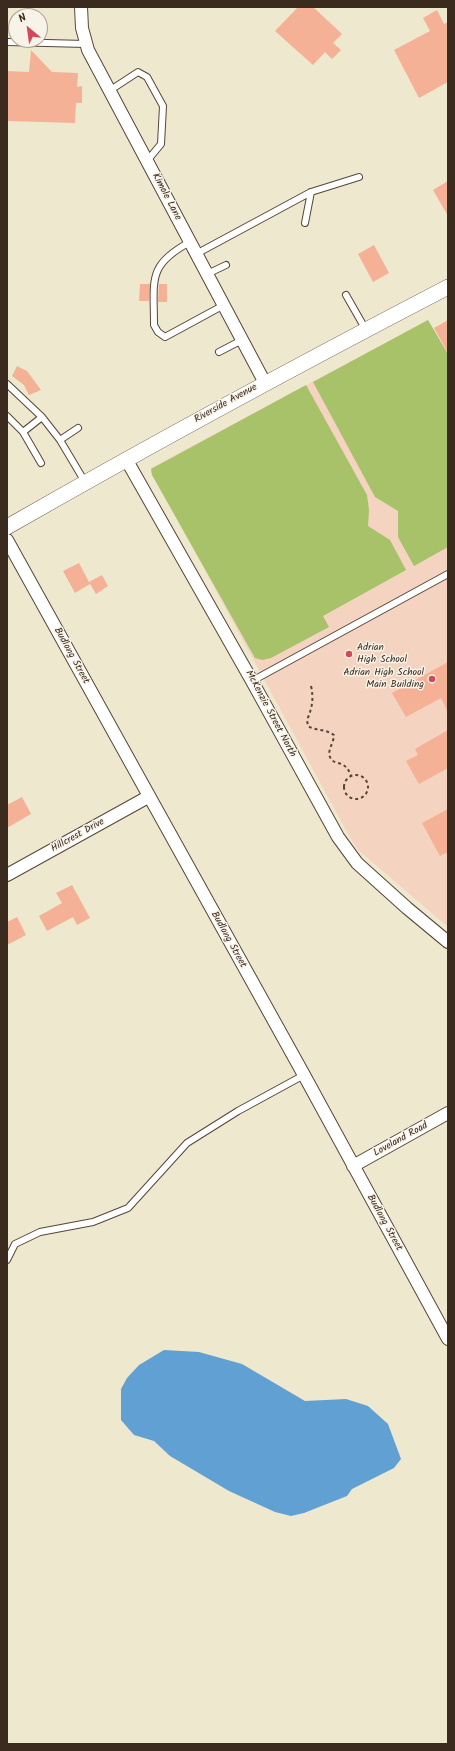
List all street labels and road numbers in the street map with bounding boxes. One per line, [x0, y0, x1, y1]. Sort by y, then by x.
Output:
street label: Kimole Lane [149, 171, 183, 223]
street label: Riverside Avenue [193, 382, 259, 426]
street label: Budlong Street [51, 626, 91, 686]
street label: McKenzie Street North [242, 669, 298, 759]
street label: Hillcrest Drive [49, 816, 107, 856]
street label: Budlong Street [208, 910, 248, 970]
street label: Loveland Road [372, 1120, 430, 1160]
street label: Budlong Street [364, 1193, 404, 1253]

